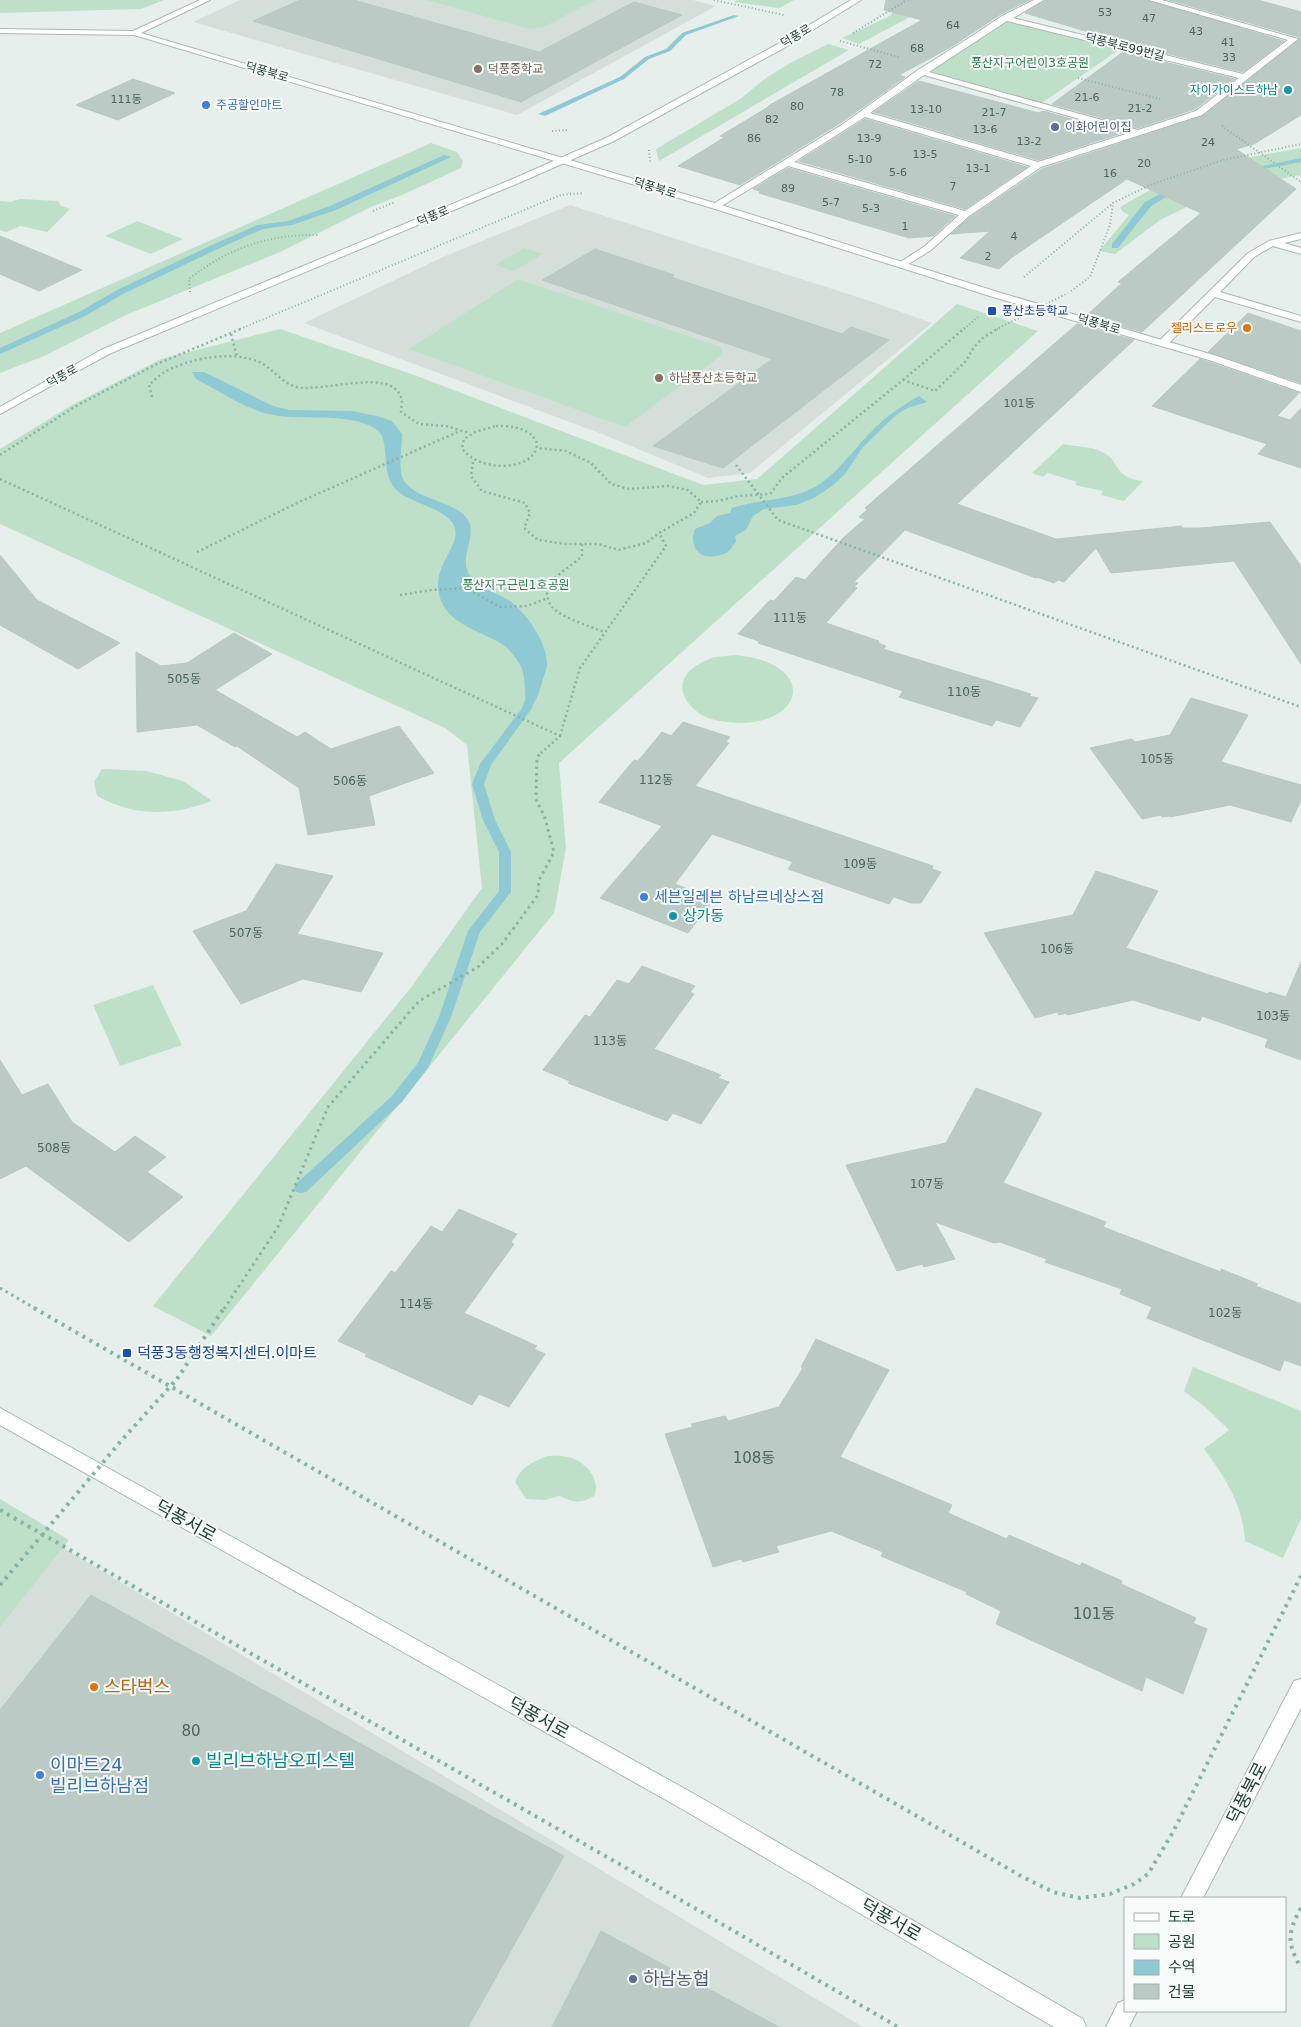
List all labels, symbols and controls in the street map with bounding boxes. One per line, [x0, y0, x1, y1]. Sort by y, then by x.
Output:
house number: 53 [1098, 6, 1112, 19]
house number: 47 [1142, 12, 1156, 25]
house number: 64 [946, 19, 960, 32]
street label: 덕풍로 [778, 21, 814, 51]
house number: 43 [1189, 25, 1203, 38]
street label: 덕풍북로99번길 [1084, 30, 1166, 64]
house number: 41 [1221, 36, 1235, 49]
house number: 68 [910, 42, 924, 55]
house number: 33 [1222, 51, 1236, 64]
park label: 풍산지구어린이3호공원 [971, 56, 1089, 70]
house number: 72 [868, 58, 882, 71]
street label: 덕풍북로 [244, 59, 290, 85]
place label: 덕풍중학교 [488, 62, 543, 76]
marker: 덕풍중학교 [472, 63, 484, 75]
place label: 자이가이스트하남 [1190, 83, 1278, 97]
marker: 자이가이스트하남 [1282, 84, 1294, 96]
house number: 78 [830, 86, 844, 99]
house number: 21-6 [1075, 91, 1099, 104]
house number: 111동 [110, 93, 142, 106]
place label: 주공할인마트 [216, 98, 282, 112]
marker: 주공할인마트 [200, 99, 212, 111]
house number: 80 [790, 100, 804, 113]
house number: 21-2 [1128, 102, 1152, 115]
house number: 13-10 [910, 103, 942, 116]
house number: 21-7 [982, 106, 1006, 119]
house number: 82 [765, 113, 779, 126]
place label: 이화어린이집 [1065, 120, 1131, 134]
marker: 이화어린이집 [1049, 121, 1061, 133]
house number: 13-6 [973, 123, 997, 136]
house number: 86 [747, 132, 761, 145]
house number: 13-9 [857, 132, 881, 145]
house number: 13-2 [1017, 135, 1041, 148]
house number: 24 [1201, 136, 1215, 149]
house number: 13-5 [913, 148, 937, 161]
house number: 5-10 [848, 153, 872, 166]
house number: 20 [1137, 157, 1151, 170]
house number: 13-1 [966, 162, 990, 175]
house number: 5-6 [889, 166, 907, 179]
house number: 16 [1103, 167, 1117, 180]
street label: 덕풍북로 [632, 175, 678, 201]
house number: 7 [950, 180, 957, 193]
house number: 89 [781, 182, 795, 195]
house number: 5-7 [822, 196, 840, 209]
house number: 5-3 [862, 202, 880, 215]
street label: 덕풍로 [415, 203, 451, 229]
house number: 1 [902, 220, 909, 233]
house number: 4 [1011, 230, 1018, 243]
house number: 2 [985, 250, 992, 263]
place label: 풍산초등학교 [1002, 304, 1068, 318]
marker: 풍산초등학교 [986, 305, 998, 317]
street label: 덕풍북로 [1076, 311, 1122, 337]
place label: 젤리스트로우 [1171, 321, 1237, 335]
marker: 젤리스트로우 [1241, 322, 1253, 334]
street label: 덕풍로 [44, 362, 80, 390]
place label: 하남풍산초등학교 [669, 371, 757, 385]
marker: 하남풍산초등학교 [653, 372, 665, 384]
house number: 101동 [1003, 397, 1035, 410]
park label: 풍산지구근린1호공원 [463, 578, 570, 592]
house number: 111동 [773, 611, 807, 625]
house number: 505동 [167, 672, 201, 686]
house number: 110동 [947, 685, 981, 699]
house number: 105동 [1140, 752, 1174, 766]
house number: 112동 [639, 773, 673, 787]
house number: 506동 [333, 774, 367, 788]
house number: 109동 [843, 857, 877, 871]
place label: 세븐일레븐 하남르네상스점 [654, 888, 824, 906]
marker: 세븐일레븐 하남르네상스점 [638, 891, 650, 903]
place label: 상가동 [683, 907, 724, 925]
marker: 상가동 [667, 910, 679, 922]
house number: 507동 [229, 926, 263, 940]
house number: 106동 [1040, 942, 1074, 956]
house number: 103동 [1256, 1009, 1290, 1023]
house number: 113동 [593, 1034, 627, 1048]
house number: 508동 [37, 1141, 71, 1155]
house number: 107동 [910, 1177, 944, 1191]
house number: 114동 [399, 1297, 433, 1311]
house number: 102동 [1208, 1306, 1242, 1320]
place label: 덕풍3동행정복지센터.이마트 [137, 1344, 317, 1362]
marker: 덕풍3동행정복지센터.이마트 [121, 1347, 133, 1359]
house number: 108동 [733, 1449, 775, 1467]
street label: 덕풍서로 [152, 1495, 220, 1546]
house number: 101동 [1073, 1605, 1115, 1623]
place label: 스타벅스 [104, 1676, 170, 1697]
marker: 스타벅스 [88, 1681, 100, 1693]
street label: 덕풍서로 [505, 1692, 573, 1743]
house number: 80 [181, 1722, 201, 1740]
place label: 빌리브하남오피스텔 [206, 1750, 355, 1771]
place label: 이마트24 빌리브하남점 [50, 1754, 149, 1796]
marker: 빌리브하남오피스텔 [190, 1755, 202, 1767]
street label: 덕풍북로 [1222, 1758, 1271, 1827]
marker: 이마트24 빌리브하남점 [34, 1769, 46, 1781]
street label: 덕풍서로 [857, 1894, 925, 1945]
legend [1124, 1897, 1286, 2012]
text: 도로 [1168, 1908, 1196, 1926]
text: 공원 [1168, 1933, 1196, 1951]
text: 수역 [1168, 1958, 1196, 1976]
place label: 하남농협 [643, 1968, 709, 1989]
marker: 하남농협 [627, 1973, 639, 1985]
text: 건물 [1168, 1983, 1196, 2001]

